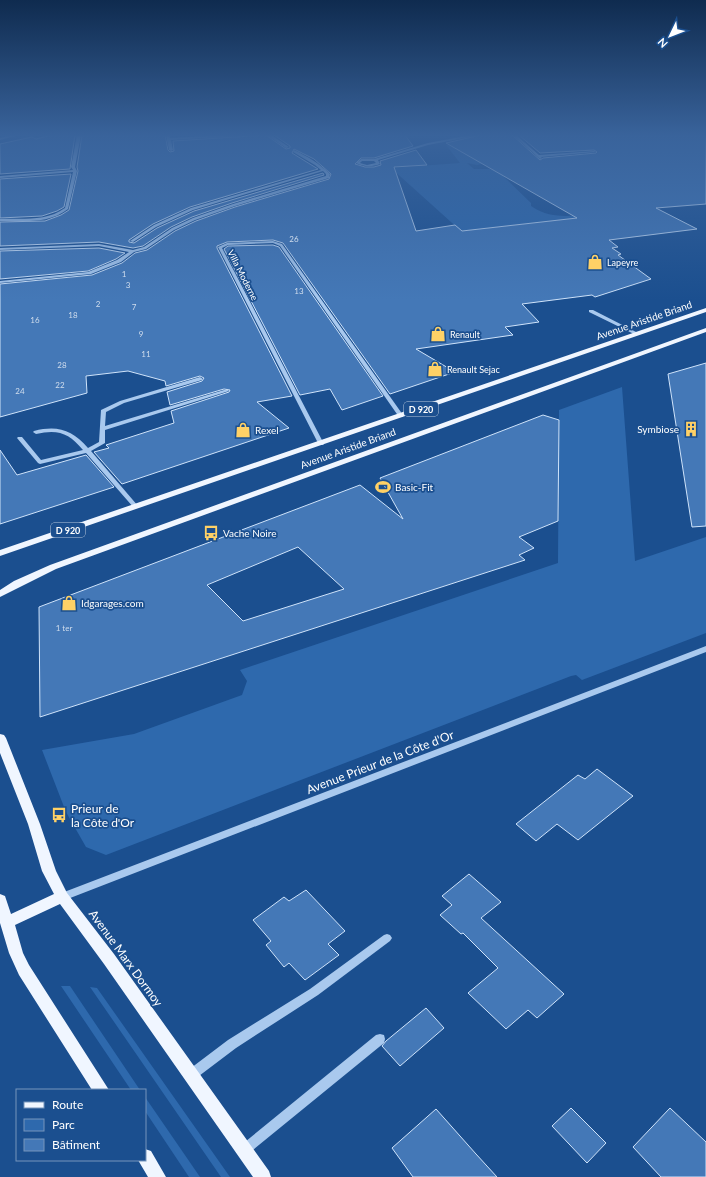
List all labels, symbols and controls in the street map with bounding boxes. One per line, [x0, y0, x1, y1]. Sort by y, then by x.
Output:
north arrow [650, 16, 690, 56]
text: N [655, 36, 670, 51]
house number: 26 [289, 234, 299, 244]
street label: Villa Moderne [226, 248, 261, 302]
shop icon: Lapeyre [586, 253, 604, 271]
place label: Lapeyre [607, 257, 639, 268]
house number: 1 [122, 269, 127, 279]
house number: 3 [126, 280, 131, 290]
house number: 13 [294, 286, 304, 296]
street label: Avenue Aristide Briand [594, 298, 694, 342]
house number: 2 [96, 299, 101, 309]
house number: 7 [132, 302, 137, 312]
house number: 18 [68, 310, 78, 320]
house number: 16 [30, 315, 40, 325]
shop icon: Renault [429, 325, 447, 343]
house number: 9 [139, 329, 144, 339]
place label: Renault [450, 329, 481, 340]
house number: 11 [141, 349, 151, 359]
house number: 28 [57, 360, 67, 370]
shop icon: Renault Sejac [426, 360, 444, 378]
place label: Renault Sejac [447, 364, 501, 375]
house number: 22 [55, 380, 65, 390]
house number: 24 [15, 386, 25, 396]
road number: D 920 [404, 402, 438, 416]
building icon: Symbiose [682, 420, 700, 438]
shop icon: Rexel [234, 421, 252, 439]
place label: Symbiose [637, 423, 679, 435]
place label: Rexel [255, 424, 279, 436]
street label: Avenue Aristide Briand [299, 425, 397, 471]
sports icon: Basic-Fit [374, 478, 392, 496]
place label: Basic-Fit [395, 481, 434, 493]
road number: D 920 [51, 523, 85, 537]
bus stop icon: Vache Noire [202, 524, 220, 542]
place label: Vache Noire [223, 527, 276, 539]
shop icon: Idgarages.com [60, 594, 78, 612]
place label: Idgarages.com [81, 597, 144, 609]
house number: 1 ter [56, 623, 72, 633]
street label: Avenue Prieur de la Côte d'Or [304, 727, 456, 797]
place label: Prieur de la Côte d'Or [71, 801, 135, 830]
bus stop icon: Prieur de la Côte d'Or [50, 806, 68, 824]
street label: Avenue Marx Dormoy [86, 907, 167, 1010]
legend [16, 1089, 146, 1161]
text: Route [52, 1097, 83, 1112]
text: Parc [52, 1117, 75, 1132]
text: Bâtiment [52, 1137, 101, 1152]

